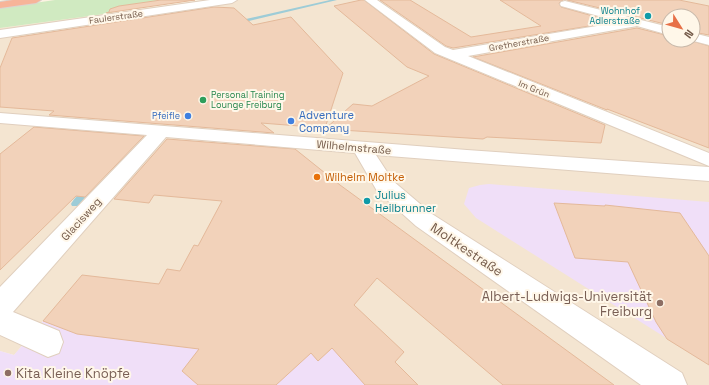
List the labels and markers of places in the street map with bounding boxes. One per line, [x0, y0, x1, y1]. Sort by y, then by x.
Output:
place label: Wohnhof Adlerstraße [590, 5, 640, 27]
marker: Wohnhof Adlerstraße [643, 11, 653, 21]
place label: Personal Training Lounge Freiburg [211, 89, 285, 111]
marker: Personal Training Lounge Freiburg [198, 95, 208, 105]
place label: Adventure Company [299, 108, 354, 135]
place label: Pfeifle [152, 110, 180, 122]
marker: Pfeifle [183, 111, 193, 121]
marker: Adventure Company [286, 116, 296, 126]
place label: Wilhelm Moltke [325, 170, 404, 184]
marker: Wilhelm Moltke [312, 172, 322, 182]
place label: Julius Heilbrunner [375, 188, 436, 215]
marker: Julius Heilbrunner [362, 196, 372, 206]
place label: Albert-Ludwigs-Universität Freiburg [482, 288, 652, 320]
marker: Albert-Ludwigs-Universität Freiburg [655, 298, 665, 308]
place label: Kita Kleine Knöpfe [16, 365, 130, 382]
marker: Kita Kleine Knöpfe [3, 368, 13, 378]

